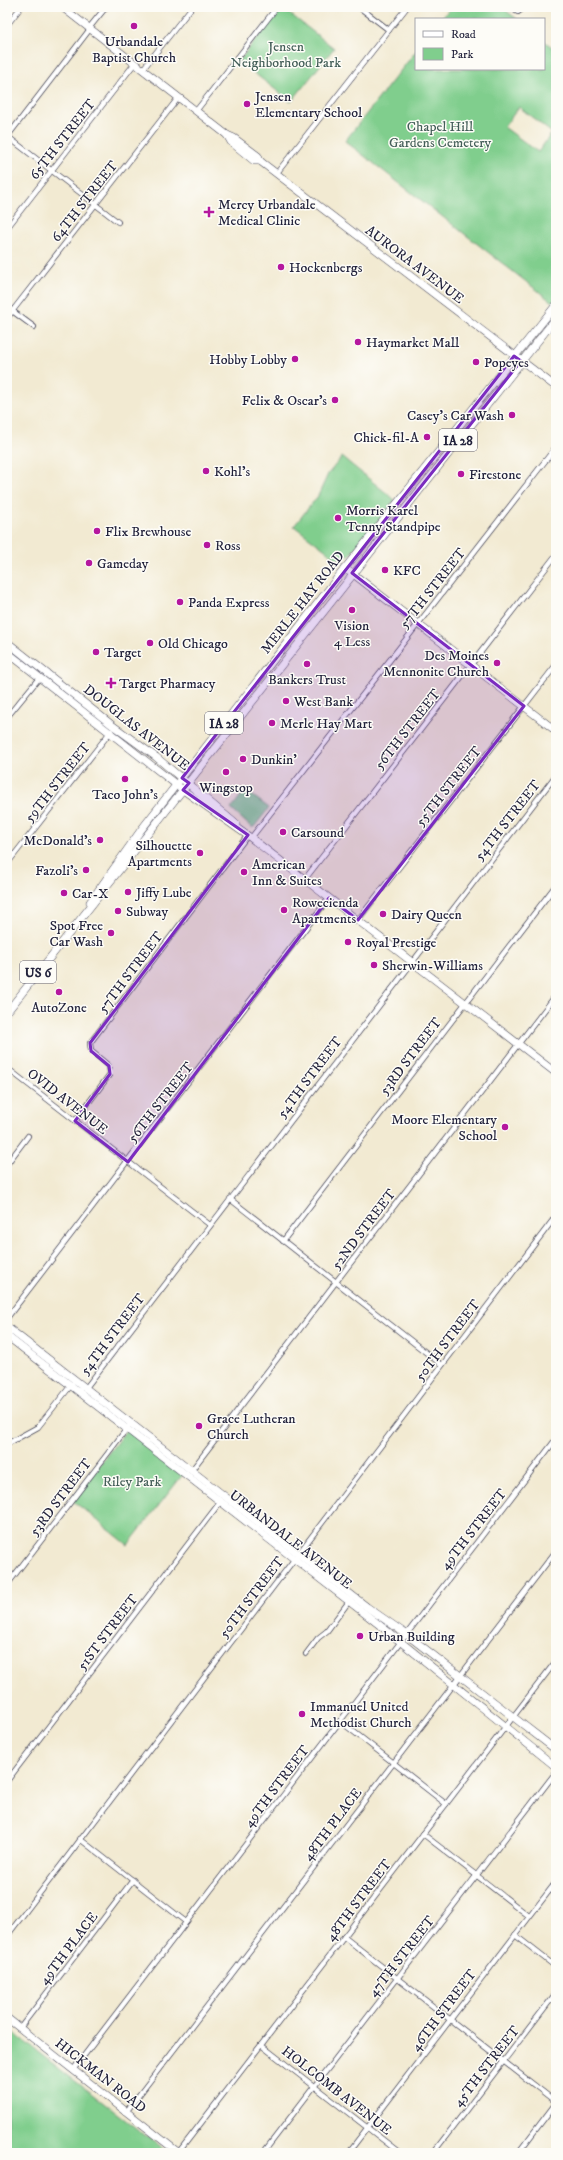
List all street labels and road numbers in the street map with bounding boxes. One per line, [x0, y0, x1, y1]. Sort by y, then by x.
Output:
street label: 65TH STREET [26, 95, 100, 183]
street label: 64TH STREET [47, 157, 122, 246]
street label: AURORA AVENUE [361, 222, 467, 308]
road number: IA 28 [439, 429, 477, 451]
street label: 57TH STREET [396, 544, 470, 633]
street label: MERLE HAY ROAD [257, 548, 349, 658]
street label: DOUGLAS AVENUE [80, 681, 193, 775]
street label: 56TH STREET [371, 685, 445, 773]
road number: IA 28 [205, 712, 243, 734]
street label: 59TH STREET [21, 739, 95, 826]
street label: 55TH STREET [412, 743, 486, 830]
street label: 54TH STREET [471, 776, 545, 865]
street label: 57TH STREET [94, 928, 168, 1017]
road number: US 6 [20, 961, 56, 983]
street label: 53RD STREET [376, 1014, 446, 1099]
street label: 54TH STREET [273, 1033, 347, 1122]
street label: 56TH STREET [124, 1058, 198, 1146]
street label: OVID AVENUE [23, 1065, 111, 1139]
street label: 52ND STREET [328, 1185, 400, 1274]
street label: 54TH STREET [76, 1290, 150, 1379]
street label: 50TH STREET [411, 1296, 485, 1385]
street label: 53RD STREET [26, 1455, 96, 1540]
street label: 49TH STREET [436, 1485, 511, 1574]
street label: URBANDALE AVENUE [225, 1486, 356, 1593]
street label: 50TH STREET [215, 1553, 289, 1642]
street label: 51ST STREET [73, 1591, 143, 1674]
street label: 49TH STREET [240, 1742, 314, 1831]
street label: 48TH PLACE [299, 1784, 366, 1865]
street label: 48TH STREET [322, 1856, 396, 1945]
street label: 49TH PLACE [35, 1908, 102, 1989]
street label: 47TH STREET [365, 1912, 439, 2001]
street label: 46TH STREET [407, 1966, 481, 2055]
street label: 45TH STREET [450, 2022, 524, 2111]
street label: HICKMAN ROAD [51, 2034, 150, 2117]
street label: HOLCOMB AVENUE [278, 2042, 395, 2139]

